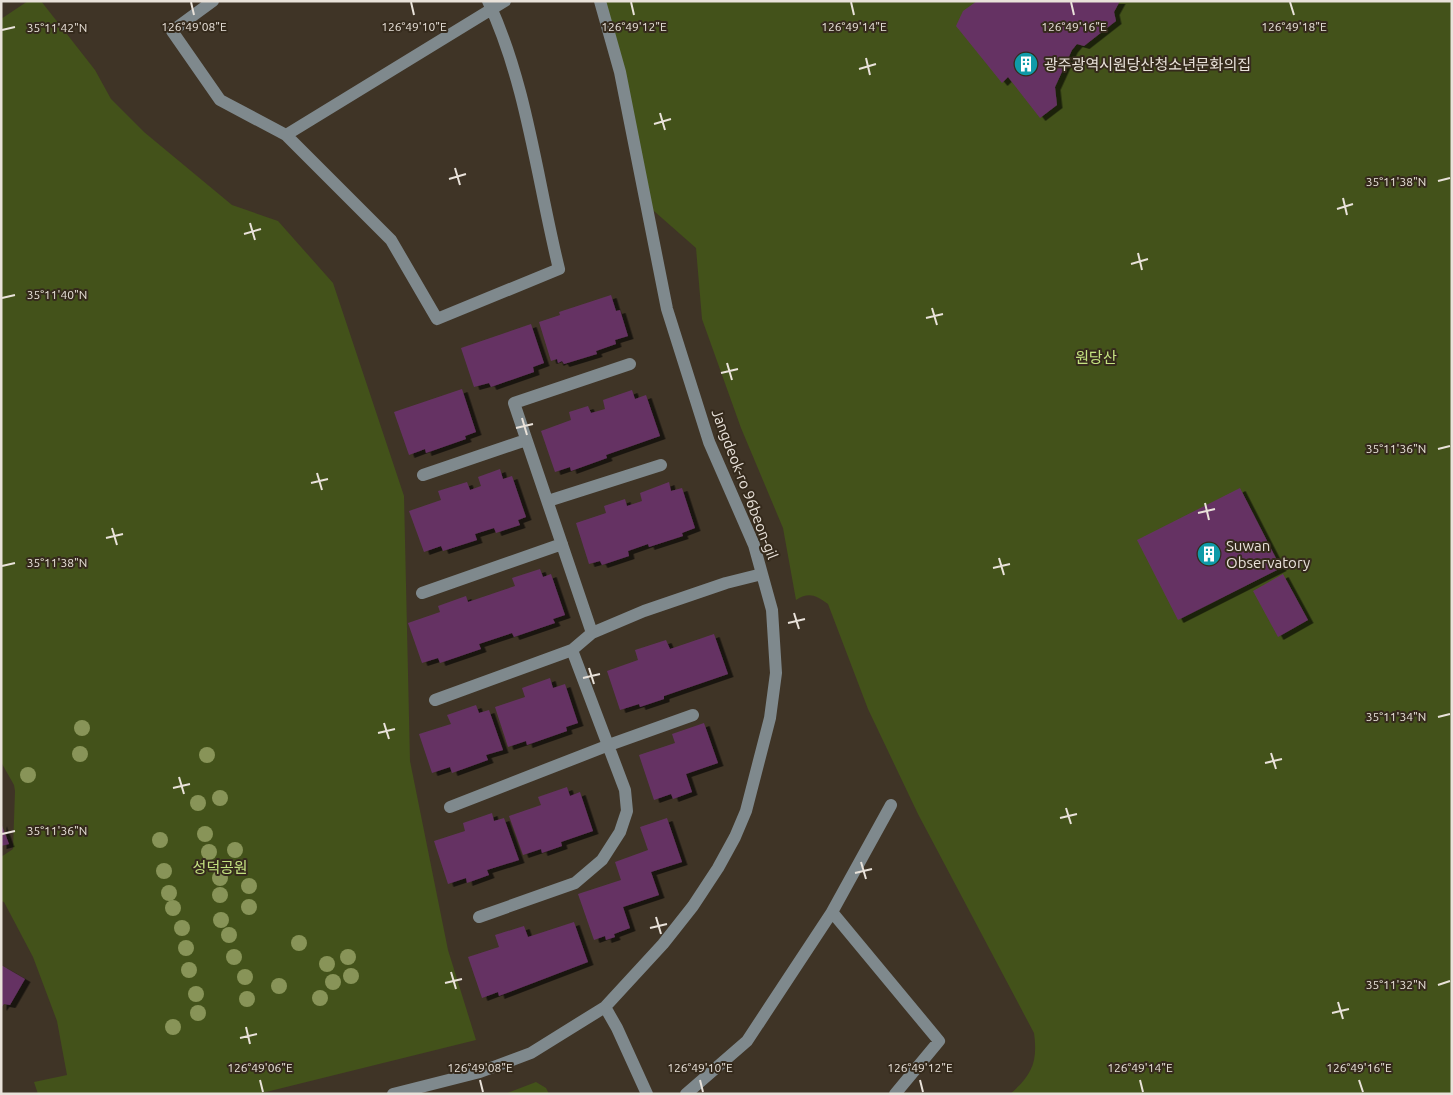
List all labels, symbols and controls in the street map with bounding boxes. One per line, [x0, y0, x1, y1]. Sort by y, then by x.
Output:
text: 126°49'08"E [161, 20, 227, 33]
text: 126°49'10"E [381, 20, 447, 33]
text: 126°49'12"E [601, 20, 667, 33]
text: 126°49'14"E [821, 20, 887, 33]
text: 126°49'16"E [1041, 20, 1107, 33]
text: 126°49'18"E [1261, 20, 1327, 33]
text: 35°11'42"N [27, 21, 87, 34]
building icon: 광주광역시원당산청소년문화의집 [1013, 51, 1039, 77]
place label: 광주광역시원당산청소년문화의집 [1044, 56, 1251, 73]
text: 35°11'38"N [1366, 175, 1426, 188]
text: 35°11'40"N [27, 288, 87, 301]
park label: 원당산 [1075, 349, 1117, 366]
street label: Jangdeok-ro 96beon-gil [708, 407, 782, 562]
text: 35°11'36"N [1366, 442, 1426, 455]
place label: Suwan Observatory [1226, 537, 1310, 571]
building icon: Suwan Observatory [1196, 541, 1222, 567]
text: 35°11'38"N [27, 556, 87, 569]
text: 35°11'34"N [1366, 710, 1426, 723]
text: 35°11'36"N [27, 824, 87, 837]
park label: 성덕공원 [192, 859, 248, 876]
text: 35°11'32"N [1366, 978, 1426, 991]
text: 126°49'06"E [227, 1061, 293, 1074]
text: 126°49'08"E [447, 1061, 513, 1074]
text: 126°49'10"E [667, 1061, 733, 1074]
text: 126°49'12"E [887, 1061, 953, 1074]
text: 126°49'14"E [1107, 1061, 1173, 1074]
text: 126°49'16"E [1326, 1061, 1392, 1074]

